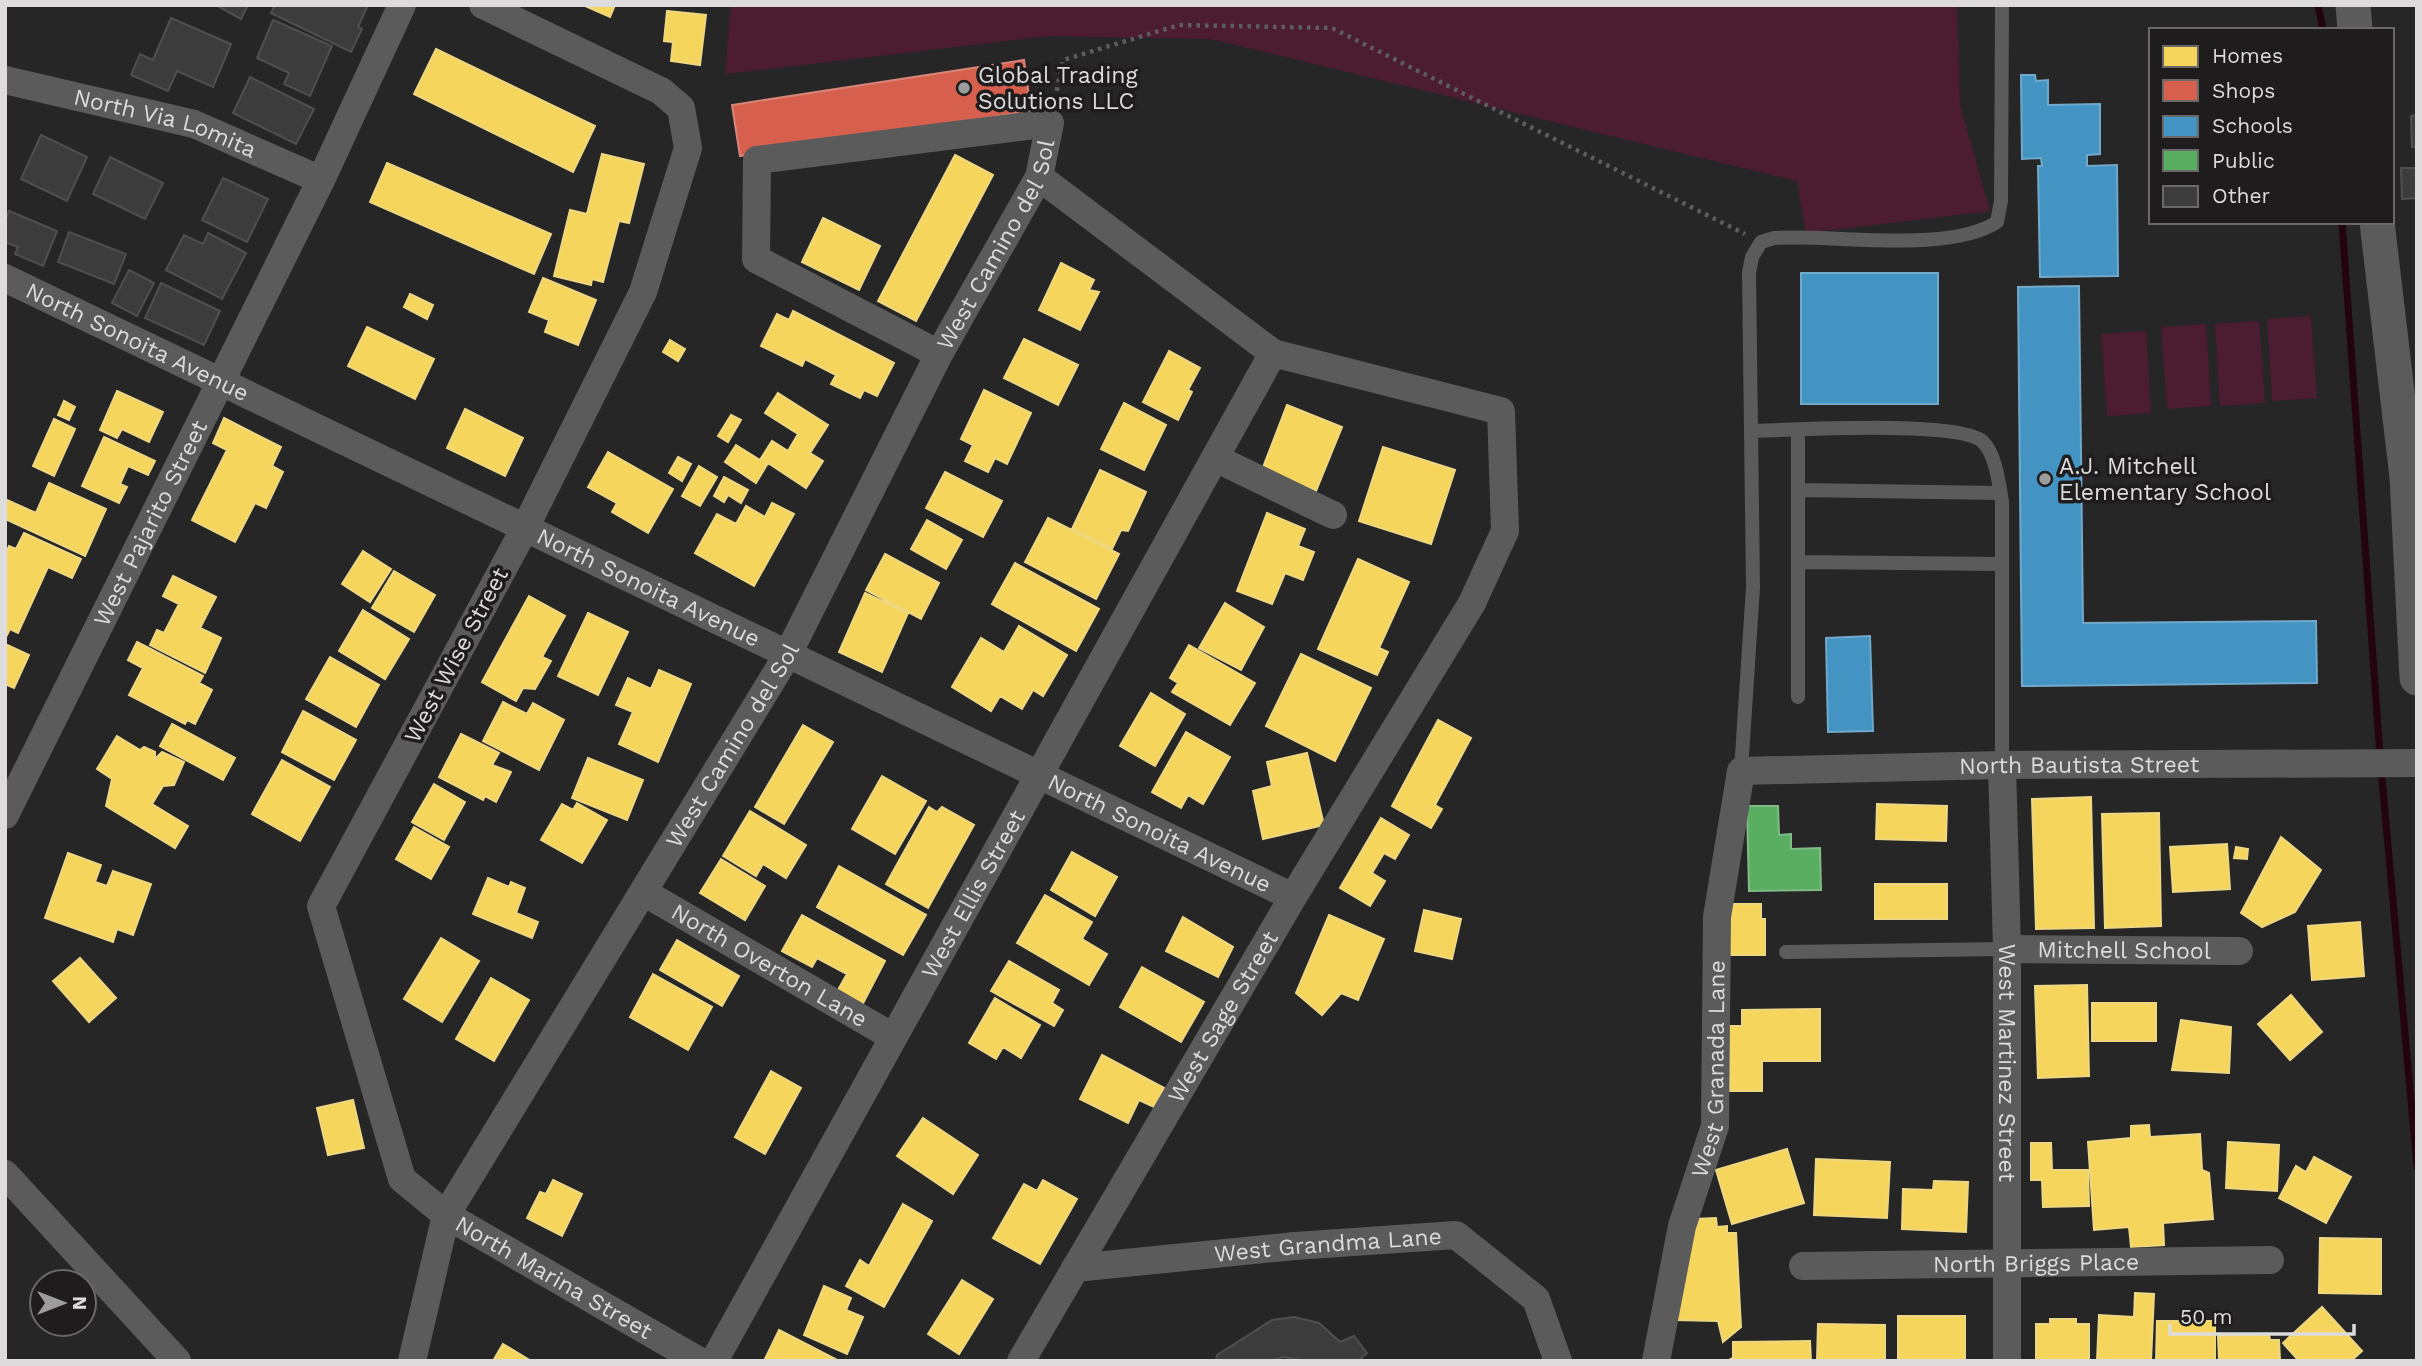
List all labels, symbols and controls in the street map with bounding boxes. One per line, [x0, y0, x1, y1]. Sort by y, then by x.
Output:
legend [2149, 28, 2394, 224]
text: Homes [2212, 43, 2283, 68]
place label: Global Trading Solutions LLC [978, 62, 1139, 115]
text: Shops [2212, 78, 2275, 103]
marker: Global Trading Solutions LLC [956, 80, 972, 96]
street label: North Via Lomita [71, 83, 260, 164]
text: Schools [2212, 113, 2293, 138]
street label: West Camino del Sol [931, 137, 1060, 355]
text: Public [2212, 148, 2275, 173]
text: Other [2212, 183, 2271, 208]
street label: North Sonoita Avenue [21, 277, 253, 407]
street label: West Pajarito Street [88, 416, 213, 631]
place label: A.J. Mitchell Elementary School [2059, 453, 2271, 506]
marker: A.J. Mitchell Elementary School [2037, 471, 2053, 487]
street label: North Sonoita Avenue [532, 523, 764, 653]
street label: West Wise Street [399, 563, 514, 747]
street label: West Camino del Sol [660, 639, 805, 853]
street label: North Bautista Street [1959, 751, 2200, 780]
street label: North Sonoita Avenue [1043, 768, 1275, 898]
street label: West Ellis Street [916, 805, 1031, 983]
street label: North Overton Lane [667, 898, 872, 1033]
street label: West Sage Street [1162, 926, 1284, 1108]
street label: Mitchell School [2037, 936, 2211, 965]
street label: West Martinez Street [1993, 944, 2020, 1182]
street label: West Granada Lane [1686, 960, 1731, 1181]
street label: North Marina Street [450, 1210, 657, 1345]
street label: West Grandma Lane [1213, 1223, 1443, 1268]
street label: North Briggs Place [1933, 1249, 2139, 1278]
north arrow [28, 1268, 98, 1338]
scale bar [2170, 1292, 2354, 1336]
text: N [68, 1296, 91, 1310]
text: 50 m [2180, 1304, 2232, 1329]

